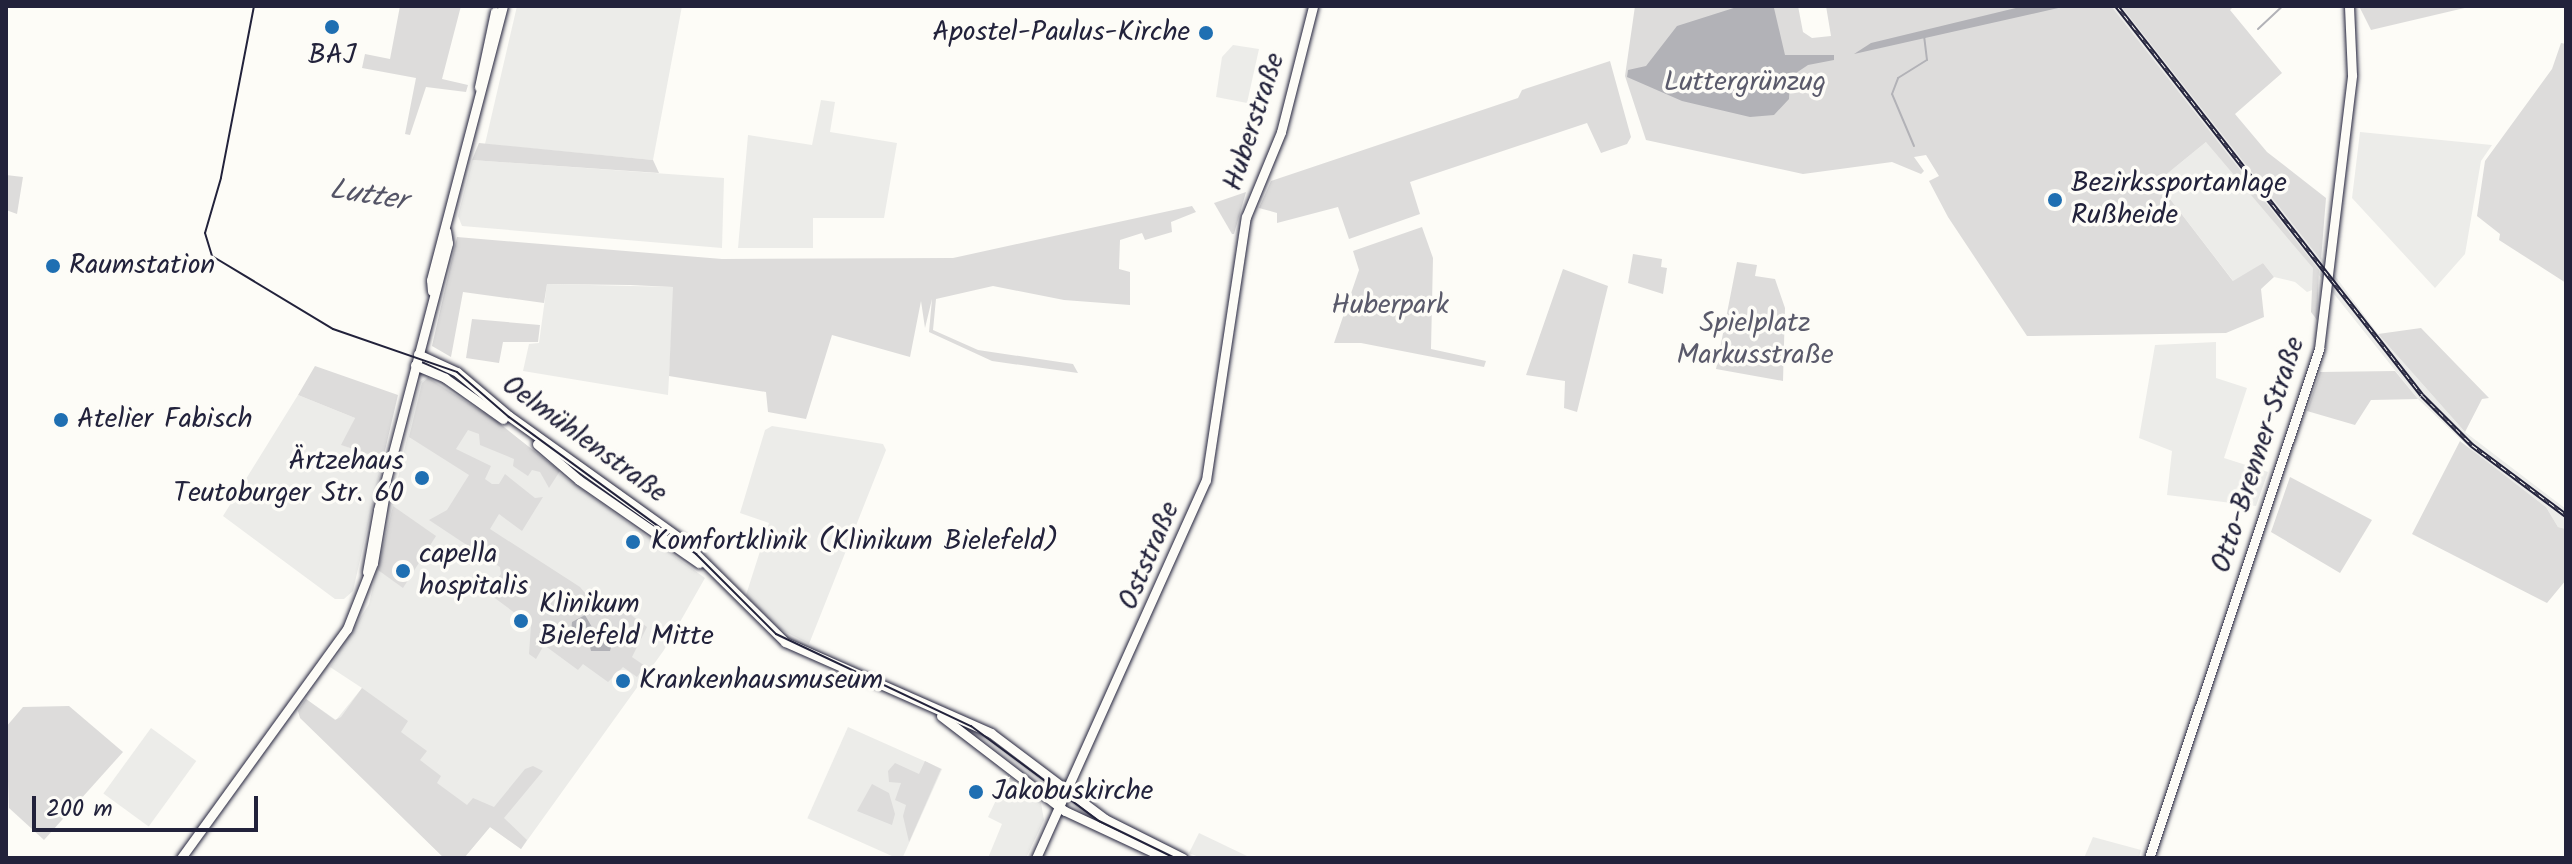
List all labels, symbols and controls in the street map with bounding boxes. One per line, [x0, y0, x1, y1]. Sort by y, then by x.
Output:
place label: Apostel-Paulus-Kirche [932, 16, 1190, 50]
marker: BAJ [323, 18, 341, 36]
marker: Apostel-Paulus-Kirche [1197, 24, 1215, 42]
place label: BAJ [308, 39, 356, 73]
street label: Huberstraße [1217, 49, 1293, 195]
park label: Luttergrünzug [1664, 66, 1826, 100]
place label: Bezirkssportanlage Rußheide [2071, 167, 2287, 233]
water label: Lutter [327, 172, 409, 220]
marker: Bezirkssportanlage Rußheide [2046, 191, 2064, 209]
place label: Raumstation [69, 249, 215, 283]
marker: Raumstation [44, 257, 62, 275]
park label: Huberpark [1331, 289, 1449, 323]
park label: Spielplatz Markusstraße [1676, 307, 1834, 373]
street label: Otto-Brenner-Straße [2205, 333, 2313, 577]
street label: Oelmühlenstraße [495, 369, 673, 511]
place label: Atelier Fabisch [77, 403, 253, 437]
marker: Atelier Fabisch [52, 411, 70, 429]
place label: Ärtzehaus Teutoburger Str. 60 [173, 445, 404, 511]
marker: Ärtzehaus Teutoburger Str. 60 [411, 467, 433, 489]
street label: Oststraße [1112, 497, 1188, 615]
place label: Komfortklinik (Klinikum Bielefeld) [651, 525, 1058, 559]
marker: Komfortklinik (Klinikum Bielefeld) [622, 531, 644, 553]
place label: capella hospitalis [419, 538, 528, 604]
marker: capella hospitalis [394, 562, 412, 580]
place label: Klinikum Bielefeld Mitte [539, 588, 714, 654]
marker: Klinikum Bielefeld Mitte [510, 610, 532, 632]
place label: Krankenhausmuseum [639, 664, 883, 698]
marker: Krankenhausmuseum [614, 672, 632, 690]
place label: Jakobuskirche [992, 775, 1153, 809]
scale bar [36, 780, 262, 830]
marker: Jakobuskirche [967, 783, 985, 801]
text: 200 m [46, 790, 113, 829]

